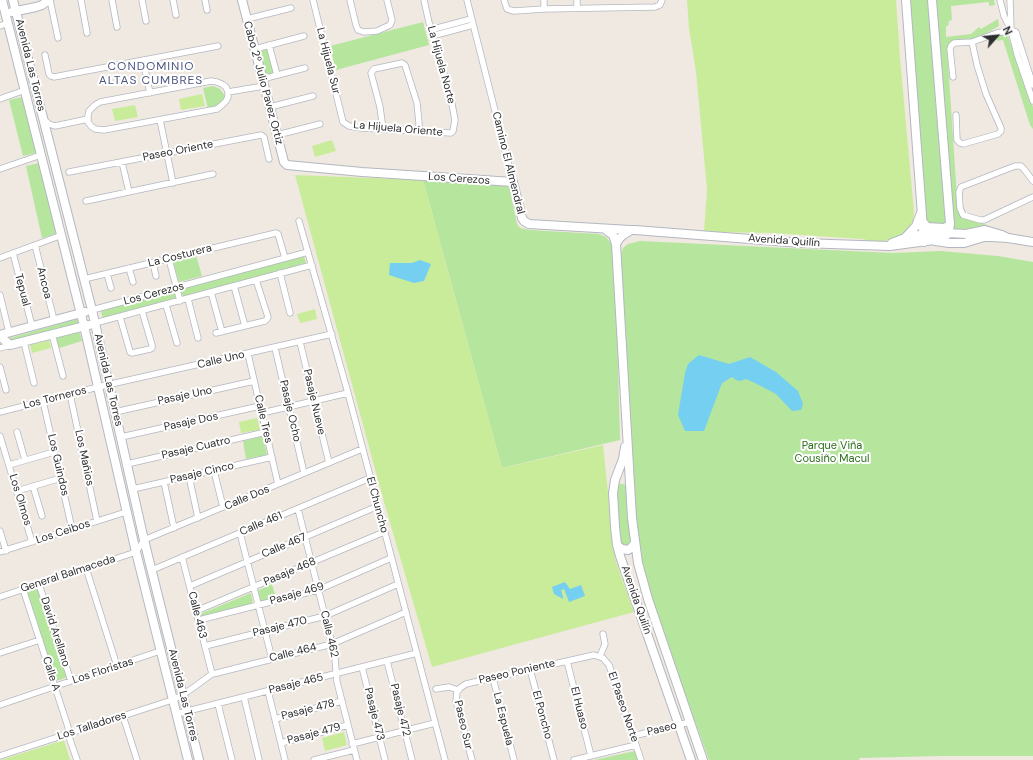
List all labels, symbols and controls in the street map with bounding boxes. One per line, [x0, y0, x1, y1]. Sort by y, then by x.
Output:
north arrow [977, 16, 1017, 56]
street label: Avenida Las Torres [12, 17, 48, 113]
street label: Cabo 2º Julio Pavez Ortiz [240, 20, 286, 146]
text: N [1000, 24, 1016, 37]
street label: La Hijuela Norte [424, 25, 458, 105]
street label: La Hijuela Sur [313, 26, 343, 96]
district label: CONDOMINIO ALTAS CUMBRES [99, 60, 203, 88]
street label: Camino El Almendral [489, 110, 527, 216]
street label: La Hijuela Oriente [353, 119, 443, 139]
street label: Paseo Oriente [142, 138, 214, 164]
street label: Los Cerezos [428, 170, 490, 188]
street label: Avenida Quilín [748, 232, 820, 250]
street label: La Costurera [147, 242, 213, 270]
street label: Ancoa [34, 266, 54, 300]
street label: Tepual [11, 272, 33, 308]
street label: Los Cerezos [122, 280, 186, 308]
street label: Avenida Las Torres [91, 332, 125, 428]
street label: Calle Uno [196, 348, 246, 372]
street label: Pasaje Nueve [300, 368, 328, 436]
street label: Pasaje Ocho [276, 379, 304, 443]
street label: Los Torneros [22, 384, 88, 412]
street label: Pasaje Uno [156, 384, 214, 408]
street label: Calle Tres [251, 394, 275, 444]
street label: Pasaje Dos [163, 410, 219, 434]
street label: Los Mañios [72, 429, 96, 487]
street label: Los Guindos [44, 433, 72, 497]
street label: Pasaje Cuatro [160, 434, 232, 462]
park label: Parque Viña Cousiño Macul [795, 439, 869, 465]
street label: Pasaje Cinco [169, 459, 235, 487]
street label: Los Olmos [6, 473, 34, 527]
street label: El Chuncho [363, 475, 391, 535]
street label: Calle Dos [223, 483, 271, 513]
street label: Calle 461 [238, 509, 284, 539]
street label: Los Ceibos [34, 517, 92, 547]
street label: Calle 467 [260, 531, 308, 561]
street label: General Balmaceda [19, 552, 117, 596]
street label: Pasaje 468 [262, 555, 318, 589]
street label: Avenida Quilín [618, 564, 654, 636]
street label: Pasaje 469 [268, 580, 326, 608]
street label: Calle 463 [185, 590, 209, 640]
street label: David Arellano [37, 595, 73, 669]
street label: Calle 462 [317, 609, 341, 659]
street label: Pasaje 470 [252, 614, 308, 640]
street label: Calle 464 [268, 641, 318, 665]
street label: Avenida Las Torres [165, 647, 201, 743]
street label: Calle A [39, 655, 63, 693]
street label: Los Floristas [71, 655, 135, 687]
street label: Paseo Poniente [478, 657, 556, 687]
street label: El Paseo Norte [605, 670, 641, 744]
street label: Pasaje 465 [267, 671, 325, 697]
street label: Pasaje 472 [387, 682, 413, 738]
street label: El Huaso [567, 685, 591, 731]
street label: Pasaje 473 [361, 686, 387, 742]
street label: El Poncho [529, 689, 555, 741]
street label: La Espuela [490, 691, 516, 747]
street label: Pasaje 478 [280, 697, 336, 723]
street label: Paseo Sur [451, 699, 475, 751]
street label: Los Talladores [56, 709, 128, 743]
street label: Paseo [646, 719, 678, 739]
street label: Pasaje 479 [286, 721, 342, 747]

